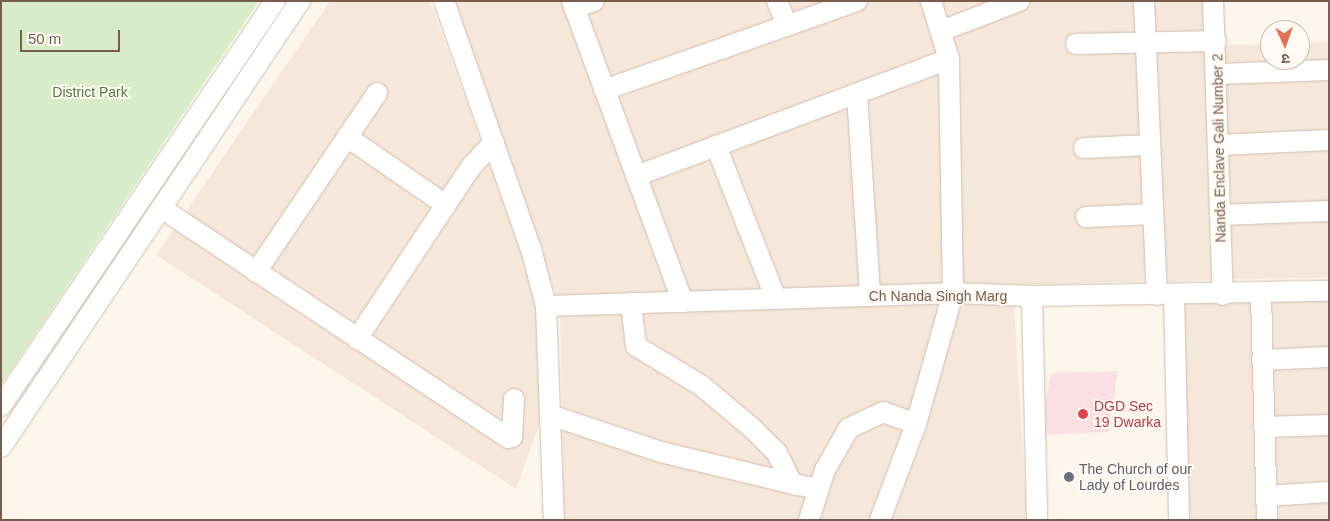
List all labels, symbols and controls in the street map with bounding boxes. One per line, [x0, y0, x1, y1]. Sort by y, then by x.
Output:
scale bar [22, 20, 122, 52]
north arrow [1260, 20, 1310, 70]
text: 50 m [28, 30, 61, 47]
text: उ [1281, 51, 1290, 67]
street label: Nanda Enclave Gali Number 2 [1209, 53, 1229, 243]
park label: District Park [52, 84, 128, 100]
street label: Ch Nanda Singh Marg [869, 288, 1007, 304]
place label: DGD Sec 19 Dwarka [1094, 398, 1161, 431]
marker: DGD Sec 19 Dwarka [1076, 407, 1090, 421]
place label: The Church of our Lady of Lourdes [1079, 461, 1192, 494]
marker: The Church of our Lady of Lourdes [1063, 471, 1075, 483]

